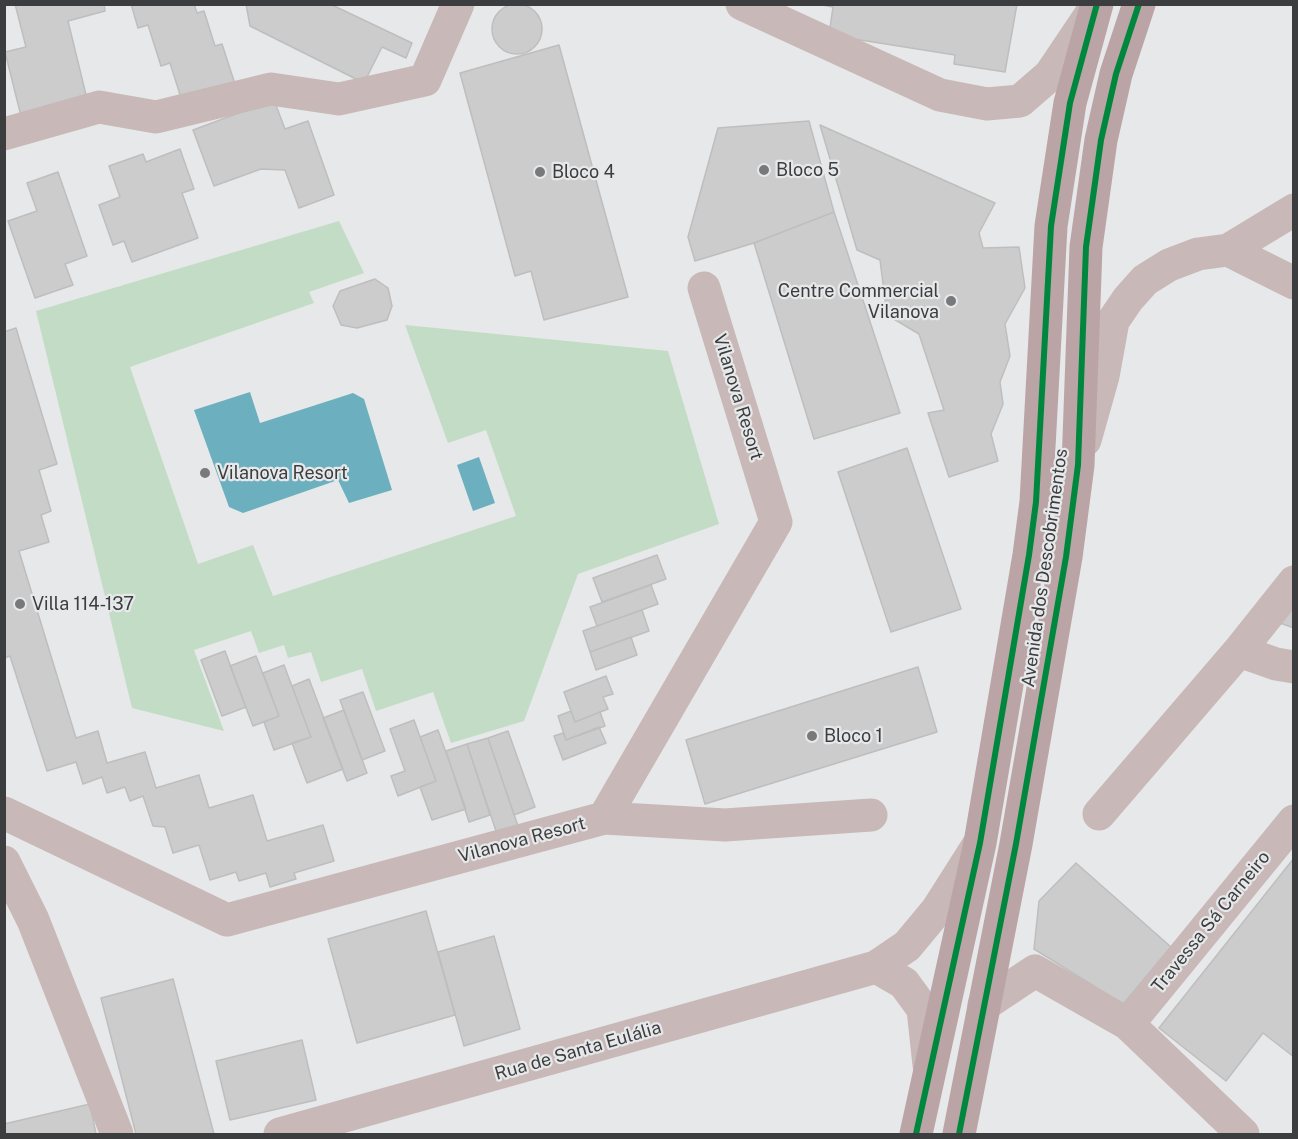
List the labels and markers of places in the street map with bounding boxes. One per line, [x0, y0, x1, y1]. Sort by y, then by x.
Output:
place label: Bloco 5 [776, 159, 839, 181]
place label: Bloco 4 [552, 161, 615, 183]
marker: Bloco 5 [757, 163, 771, 177]
marker: Bloco 4 [533, 165, 547, 179]
place label: Centre Commercial Vilanova [778, 280, 939, 322]
marker: Centre Commercial Vilanova [944, 294, 958, 308]
place label: Vilanova Resort [217, 462, 348, 484]
marker: Vilanova Resort [198, 466, 212, 480]
place label: Villa 114-137 [32, 593, 134, 615]
marker: Villa 114-137 [13, 597, 27, 611]
place label: Bloco 1 [824, 725, 883, 747]
marker: Bloco 1 [805, 729, 819, 743]

